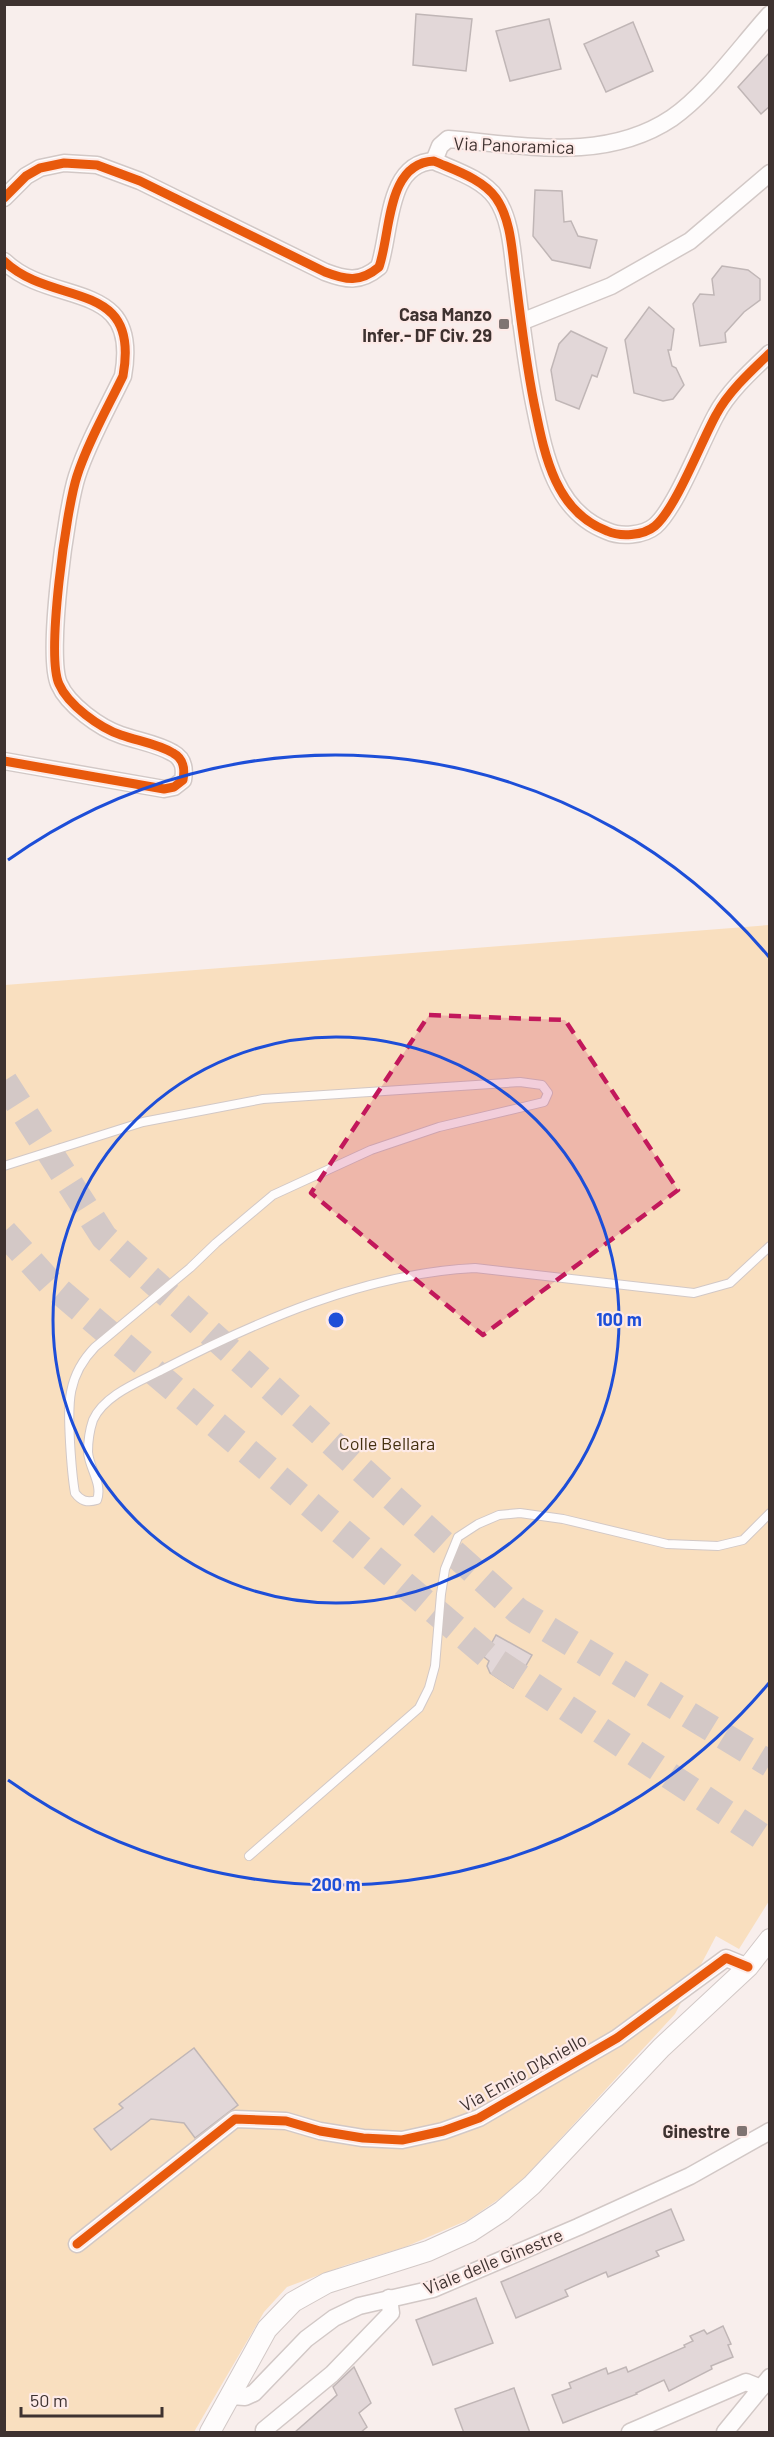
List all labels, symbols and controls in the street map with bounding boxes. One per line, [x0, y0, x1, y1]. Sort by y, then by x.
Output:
street label: Via Panoramica [453, 132, 575, 158]
place label: Casa Manzo Infer.- DF Civ. 29 [362, 303, 492, 346]
marker: Casa Manzo Infer.- DF Civ. 29 [497, 317, 511, 331]
text: 100 m [596, 1308, 642, 1330]
centre of rings [326, 1310, 346, 1330]
park label: Colle Bellara [339, 1432, 435, 1454]
text: 200 m [311, 1873, 361, 1895]
street label: Via Ennio D'Aniello [456, 2028, 590, 2116]
place label: Ginestre [663, 2120, 730, 2142]
marker: Ginestre [735, 2124, 749, 2138]
street label: Viale delle Ginestre [420, 2223, 566, 2299]
scale bar [21, 2380, 162, 2418]
text: 50 m [30, 2389, 68, 2411]

